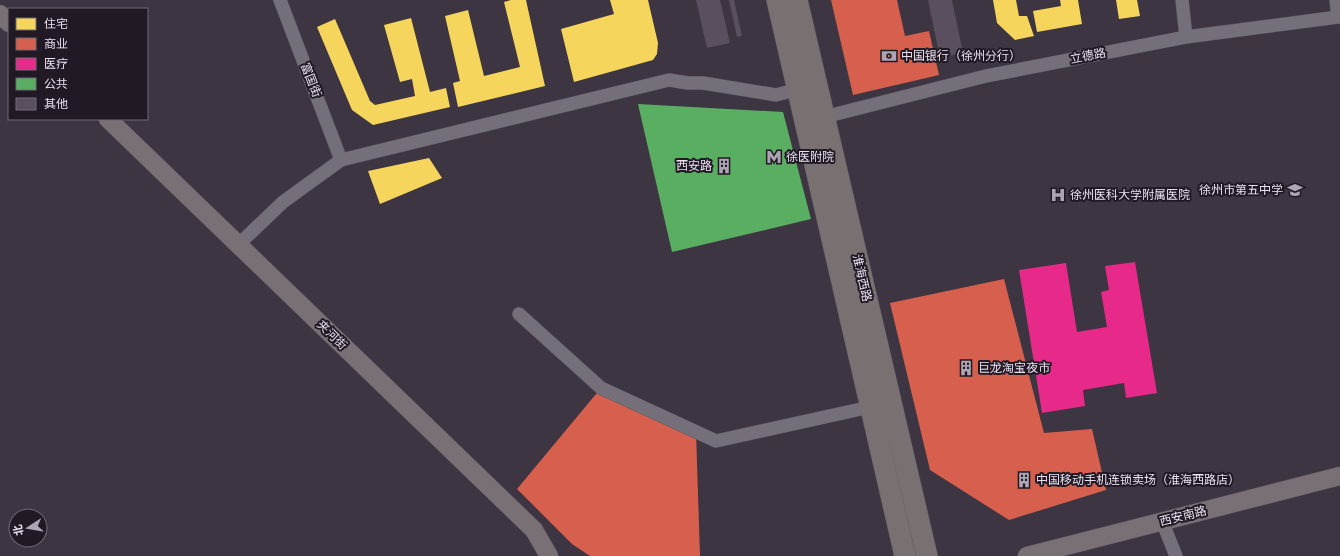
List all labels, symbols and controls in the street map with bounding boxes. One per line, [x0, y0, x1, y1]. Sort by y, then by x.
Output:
legend [8, 8, 148, 120]
text: 住宅 [44, 17, 68, 31]
text: 商业 [44, 37, 68, 51]
street label: 立德路 [1069, 46, 1107, 66]
bank icon: 中国银行（徐州分行） [880, 47, 898, 65]
place label: 中国银行（徐州分行） [901, 49, 1021, 63]
text: 医疗 [44, 57, 68, 71]
street label: 富国街 [298, 61, 324, 99]
text: 公共 [44, 77, 68, 91]
text: 其他 [44, 97, 68, 111]
metro station icon: 徐医附院 [765, 148, 783, 166]
place label: 徐医附院 [786, 150, 834, 164]
building icon: 西安路 [715, 157, 733, 175]
place label: 西安路 [676, 159, 712, 173]
school or university icon: 徐州市第五中学 [1286, 181, 1304, 199]
place label: 徐州市第五中学 [1199, 183, 1283, 197]
hospital icon: 徐州医科大学附属医院 [1049, 186, 1067, 204]
place label: 徐州医科大学附属医院 [1070, 188, 1190, 202]
street label: 淮海西路 [850, 253, 874, 303]
street label: 夹河街 [314, 317, 350, 353]
building icon: 巨龙淘宝夜市 [957, 359, 975, 377]
place label: 巨龙淘宝夜市 [978, 361, 1050, 375]
building icon: 中国移动手机连锁卖场（淮海西路店） [1015, 471, 1033, 489]
place label: 中国移动手机连锁卖场（淮海西路店） [1036, 473, 1240, 487]
street label: 西安南路 [1158, 503, 1208, 529]
north arrow [8, 508, 48, 548]
text: 北 [11, 523, 26, 537]

